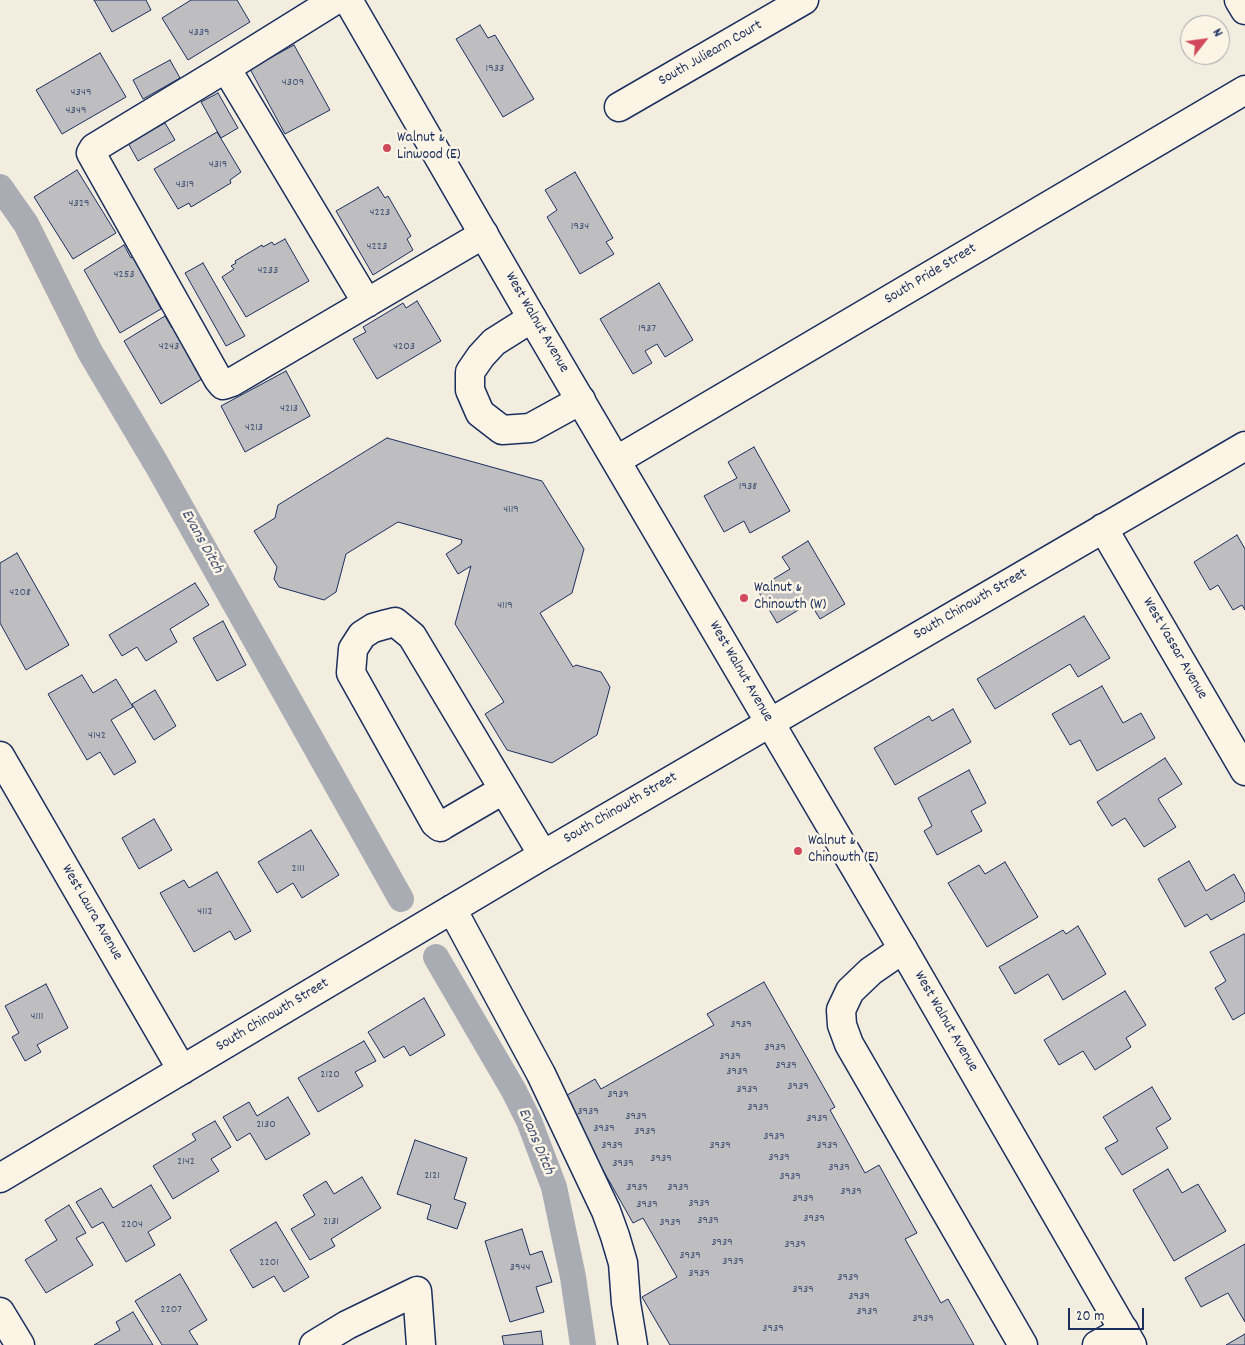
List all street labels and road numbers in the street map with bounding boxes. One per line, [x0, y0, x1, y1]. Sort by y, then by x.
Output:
street label: South Julieann Court [656, 17, 766, 91]
street label: South Pride Street [882, 240, 980, 310]
street label: West Walnut Avenue [500, 270, 572, 376]
street label: South Chinowth Street [911, 565, 1031, 645]
street label: West Vassar Avenue [1138, 595, 1210, 703]
street label: West Walnut Avenue [704, 619, 776, 725]
street label: South Chinowth Street [561, 769, 681, 849]
street label: West Laura Avenue [56, 862, 126, 964]
street label: West Walnut Avenue [909, 969, 981, 1075]
street label: South Chinowth Street [213, 975, 333, 1057]

